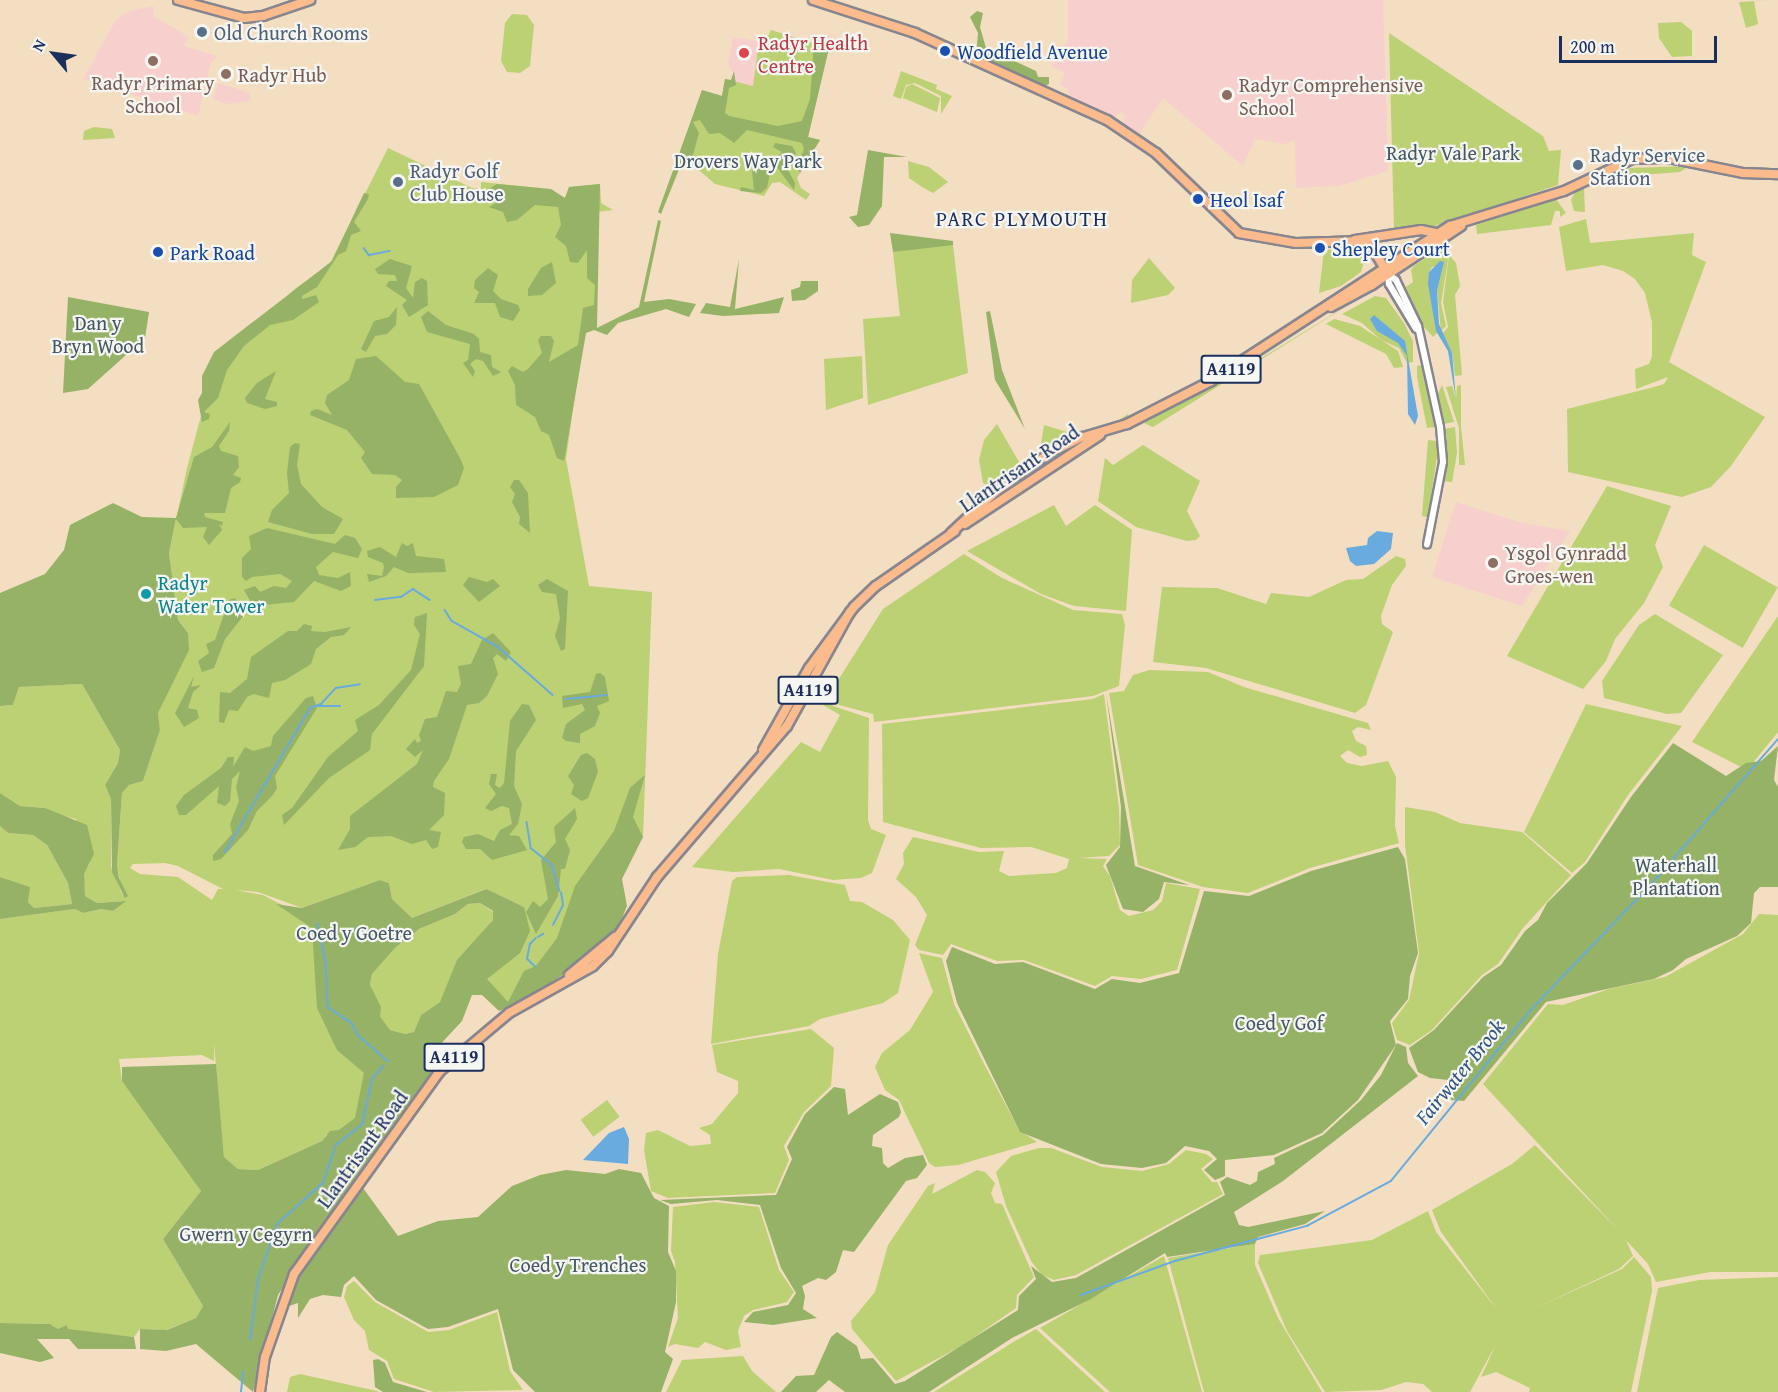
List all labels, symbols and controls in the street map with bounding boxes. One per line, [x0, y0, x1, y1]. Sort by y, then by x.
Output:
place label: Old Church Rooms [214, 20, 368, 44]
north arrow [24, 24, 84, 84]
scale bar [1562, 24, 1720, 62]
marker: Old Church Rooms [195, 25, 209, 39]
place label: Radyr Health Centre [758, 30, 868, 77]
text: 200 m [1570, 33, 1615, 60]
text: N [25, 35, 51, 56]
place label: Woodfield Avenue [957, 39, 1108, 63]
marker: Radyr Health Centre [735, 44, 753, 62]
marker: Woodfield Avenue [938, 44, 952, 58]
marker: Radyr Primary School [146, 54, 160, 68]
place label: Radyr Hub [238, 62, 327, 86]
marker: Radyr Hub [219, 67, 233, 81]
place label: Radyr Primary School [92, 70, 214, 117]
place label: Radyr Comprehensive School [1239, 72, 1423, 119]
marker: Radyr Comprehensive School [1220, 88, 1234, 102]
park label: Radyr Vale Park [1386, 140, 1520, 164]
place label: Radyr Service Station [1590, 142, 1705, 189]
park label: Drovers Way Park [674, 148, 822, 172]
place label: Radyr Golf Club House [410, 158, 504, 205]
marker: Radyr Service Station [1571, 158, 1585, 172]
marker: Radyr Golf Club House [391, 175, 405, 189]
place label: Heol Isaf [1210, 187, 1283, 211]
marker: Heol Isaf [1191, 192, 1205, 206]
district label: PARC PLYMOUTH [936, 206, 1108, 232]
place label: Shepley Court [1332, 236, 1450, 260]
place label: Park Road [170, 240, 255, 264]
marker: Shepley Court [1313, 241, 1327, 255]
marker: Park Road [151, 245, 165, 259]
park label: Dan y Bryn Wood [52, 311, 144, 358]
road number: A4119 [1200, 354, 1262, 384]
street label: Llantrisant Road [955, 419, 1083, 517]
place label: Ysgol Gynradd Groes-wen [1505, 540, 1627, 587]
marker: Ysgol Gynradd Groes-wen [1486, 556, 1500, 570]
place label: Radyr Water Tower [158, 570, 265, 617]
marker: Radyr Water Tower [139, 587, 153, 601]
road number: A4119 [776, 675, 840, 705]
park label: Waterhall Plantation [1632, 852, 1720, 899]
park label: Coed y Goetre [296, 920, 412, 944]
park label: Coed y Gof [1235, 1010, 1323, 1034]
water label: Fairwater Brook [1410, 1014, 1510, 1130]
road number: A4119 [422, 1042, 486, 1072]
street label: Llantrisant Road [311, 1086, 413, 1212]
park label: Gwern y Cegyrn [180, 1221, 312, 1245]
park label: Coed y Trenches [510, 1252, 646, 1276]

